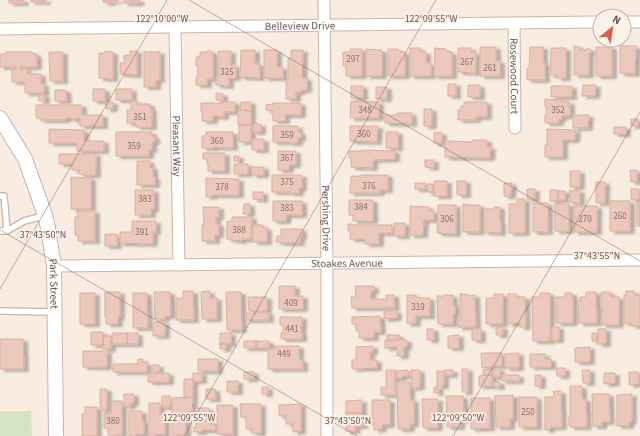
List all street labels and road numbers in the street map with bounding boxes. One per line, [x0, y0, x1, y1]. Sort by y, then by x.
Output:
street label: Belleview Drive [265, 18, 336, 33]
street label: Rosewood Court [507, 38, 522, 114]
street label: Pleasant Way [169, 115, 185, 177]
street label: Pershing Drive [319, 185, 334, 252]
street label: Stoakes Avenue [311, 255, 384, 271]
street label: Park Street [45, 257, 62, 309]

